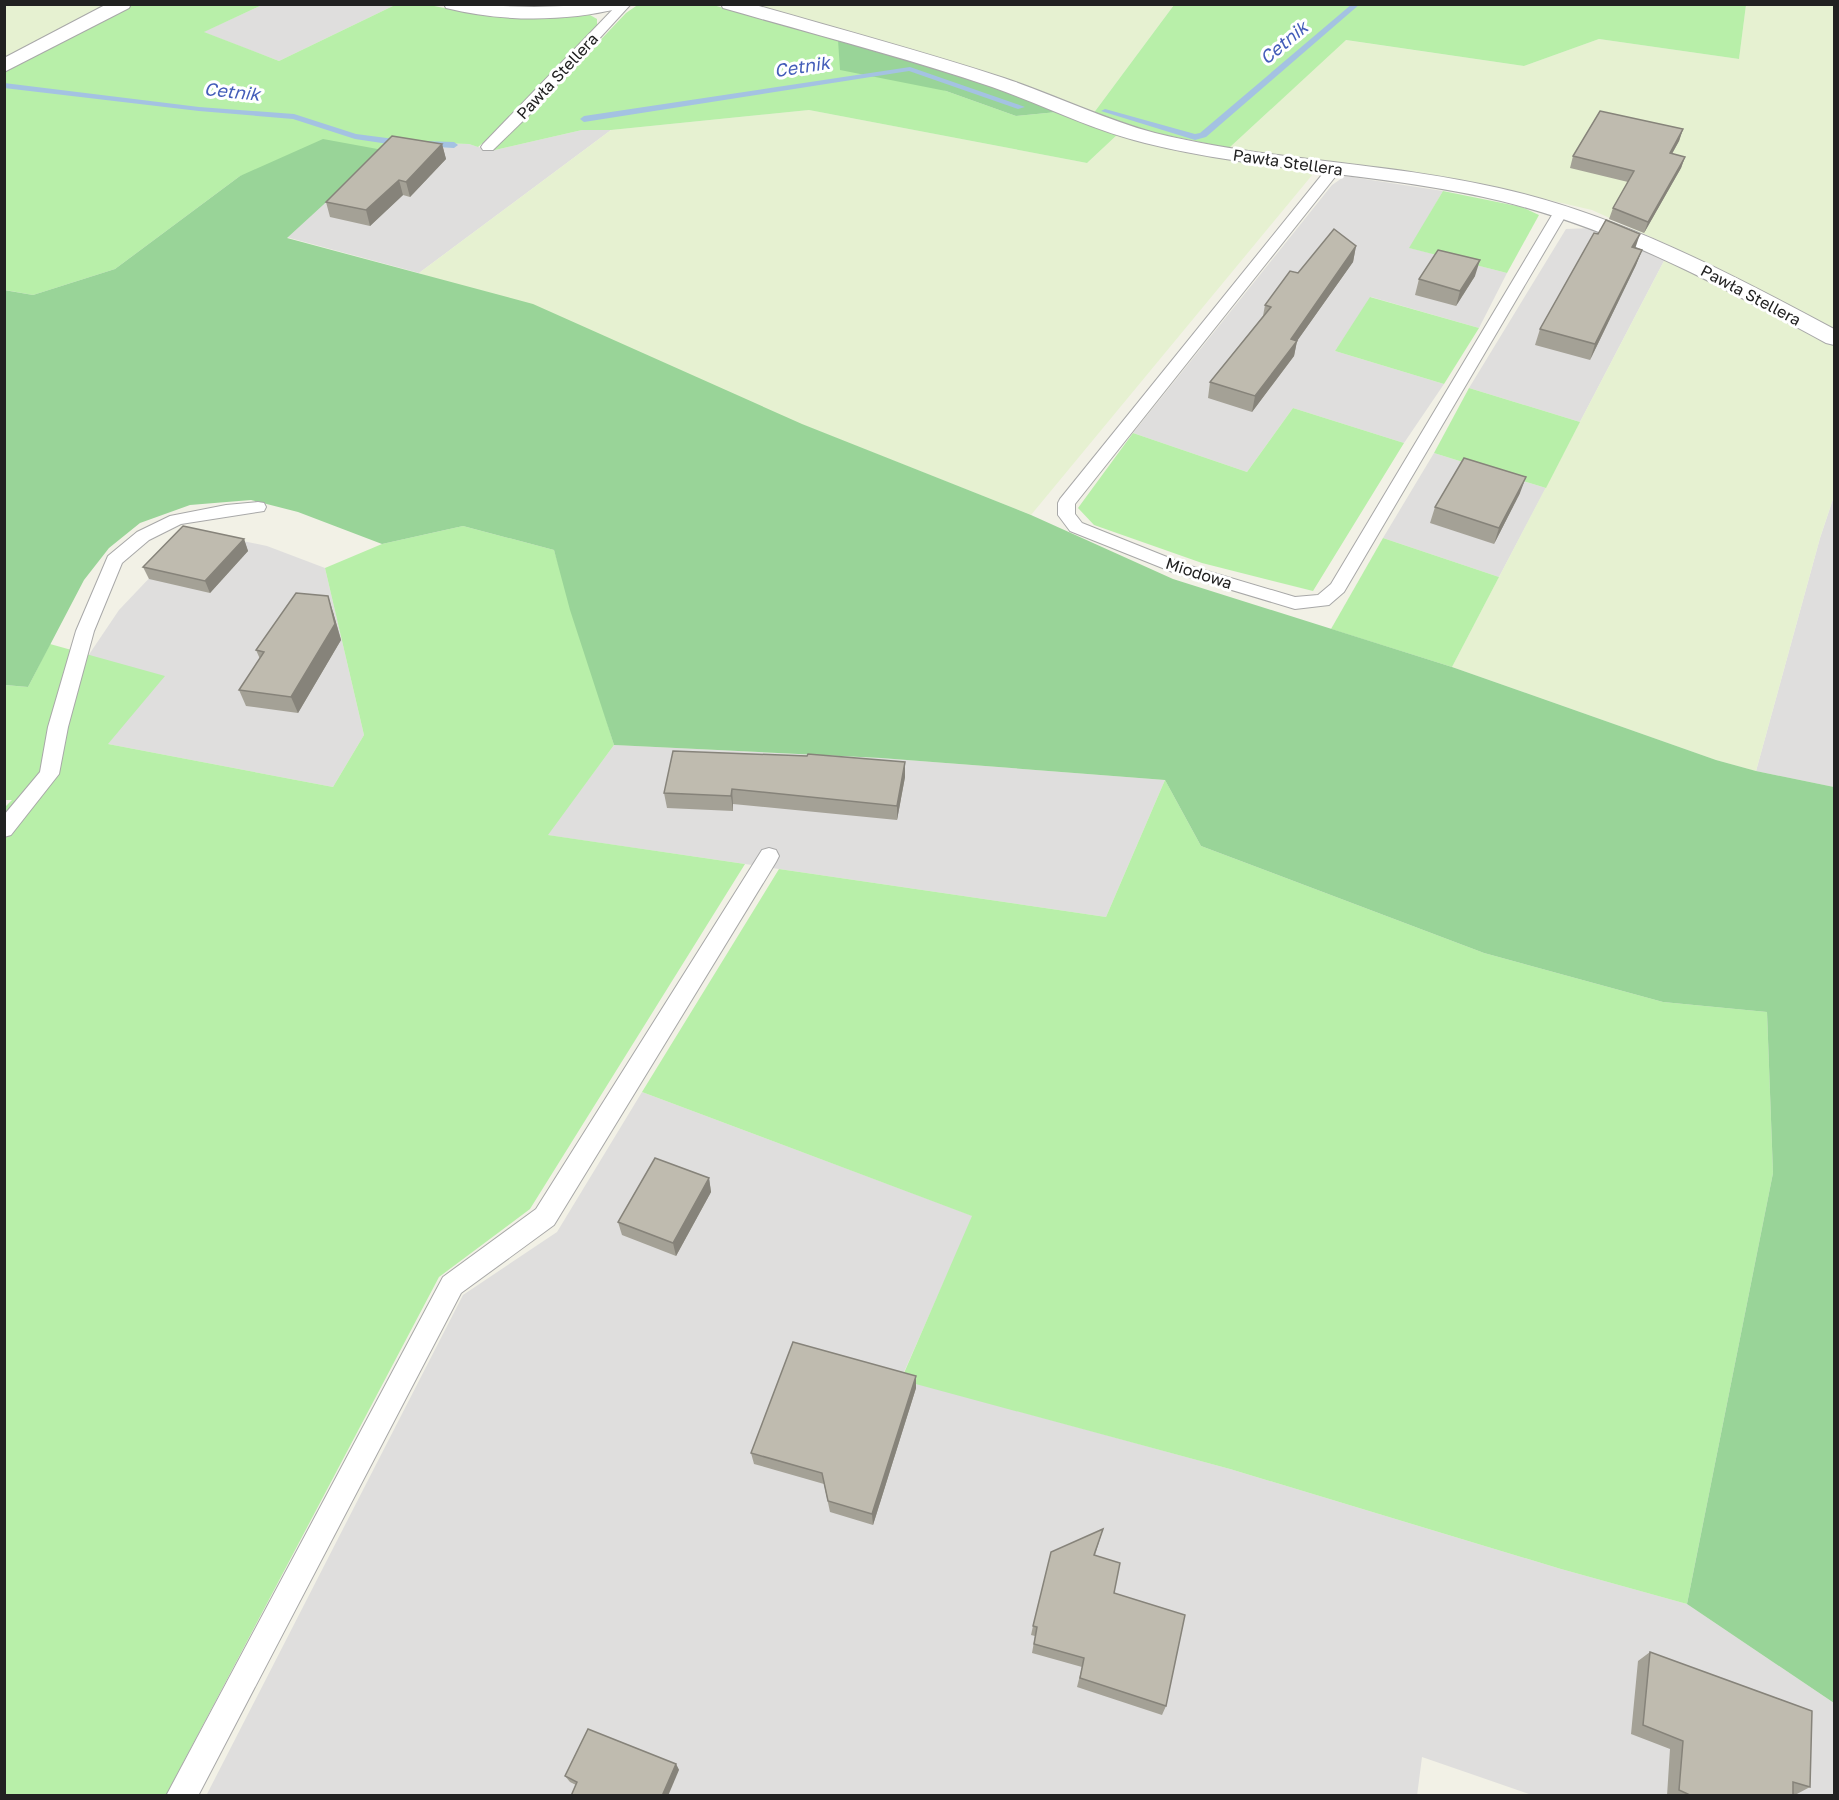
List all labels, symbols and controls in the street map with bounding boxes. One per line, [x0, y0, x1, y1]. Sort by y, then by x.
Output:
water label: Cetnik [1255, 15, 1313, 69]
street label: Pawła Stellera [512, 29, 602, 123]
water label: Cetnik [772, 50, 833, 81]
water label: Cetnik [203, 77, 263, 105]
street label: Pawła Stellera [1232, 144, 1344, 180]
street label: Pawła Stellera [1697, 260, 1805, 330]
street label: Miodowa [1163, 553, 1235, 593]

